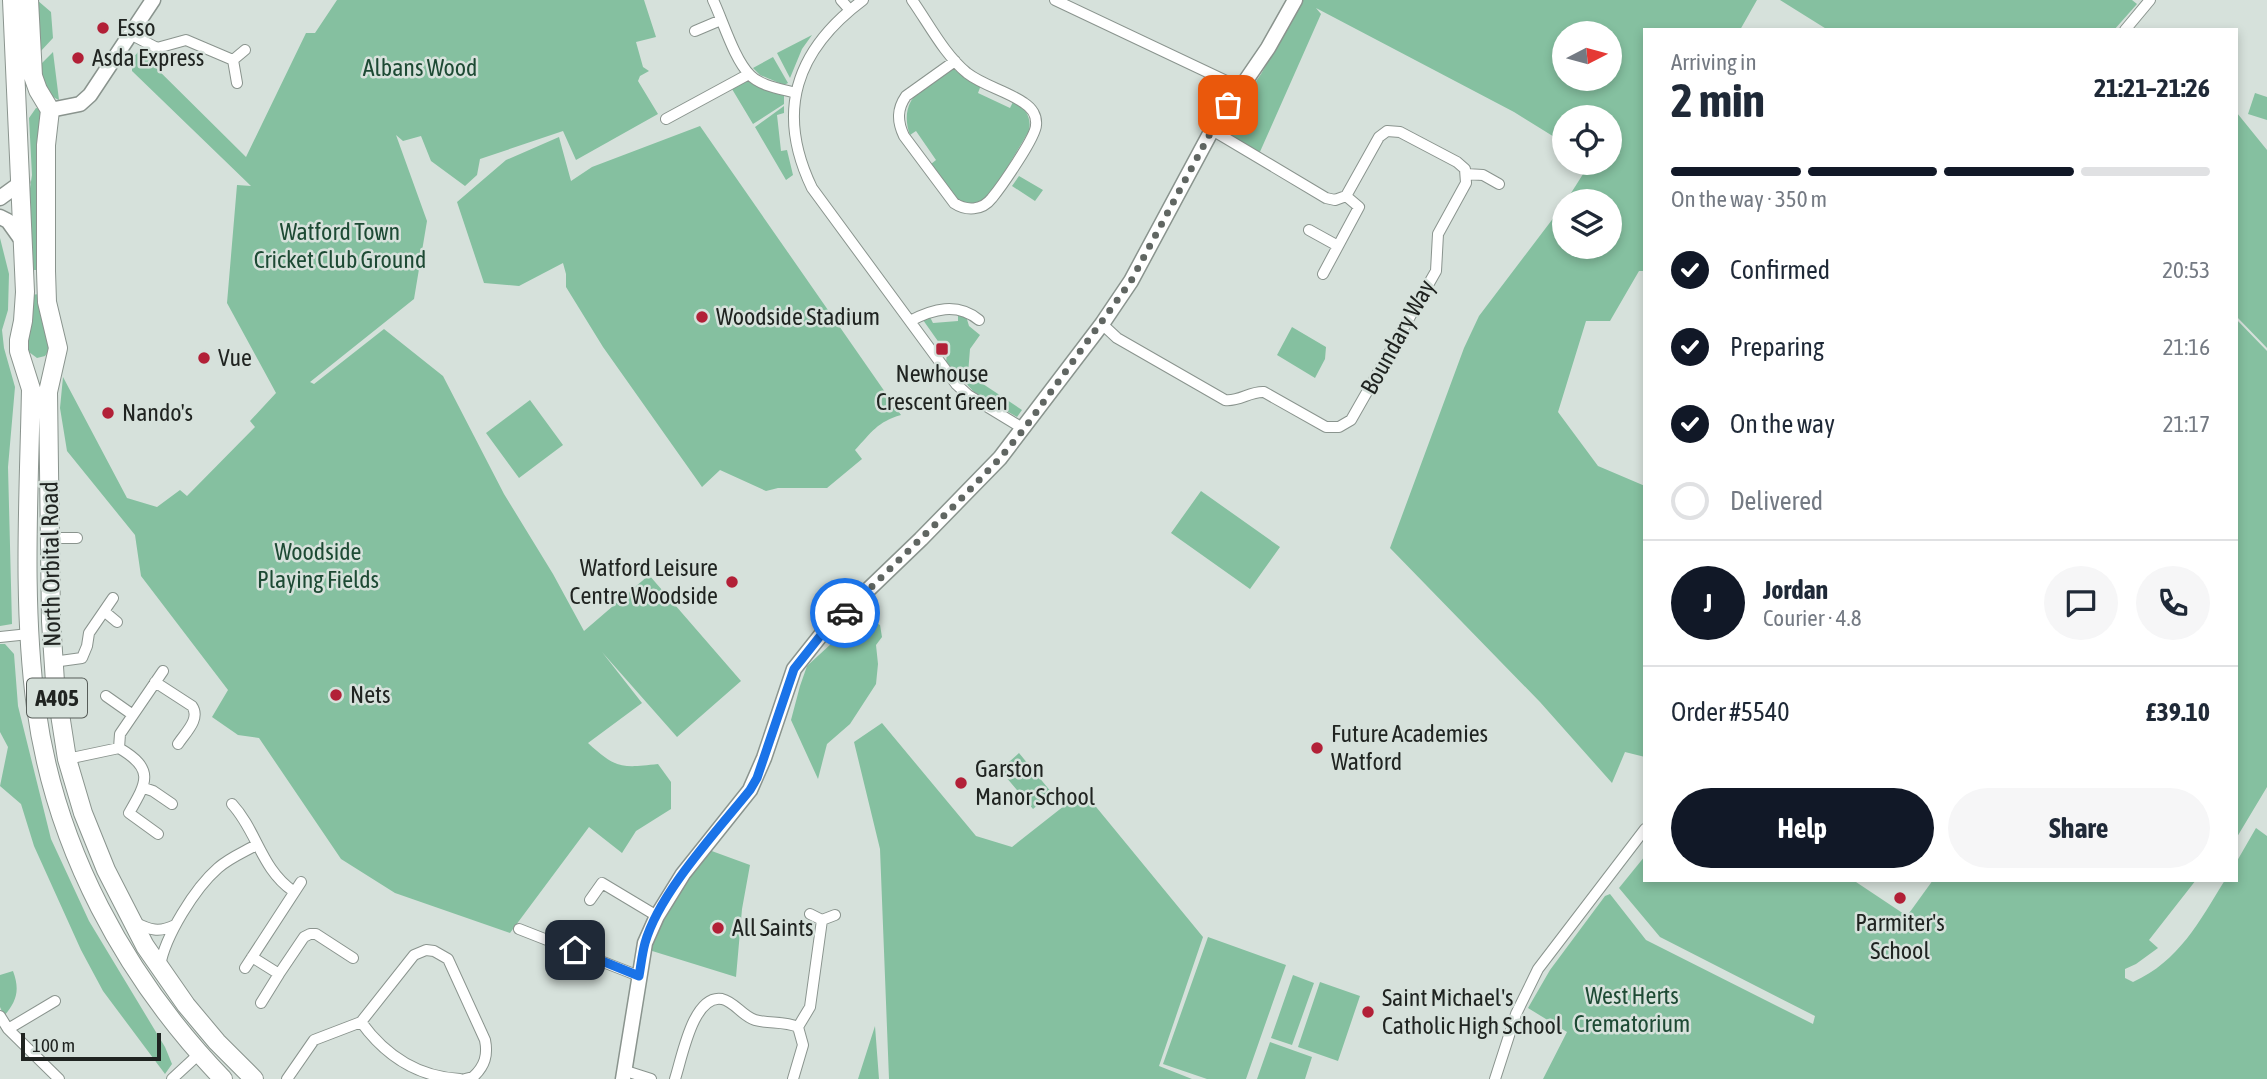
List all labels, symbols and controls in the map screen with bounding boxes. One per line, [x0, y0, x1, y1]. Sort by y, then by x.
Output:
place label: Esso [117, 14, 155, 41]
marker: Esso [95, 20, 111, 36]
north arrow [1552, 21, 1622, 91]
map controls [1552, 21, 1622, 259]
place label: Asda Express [92, 44, 204, 71]
text: Arriving in [1671, 49, 1757, 75]
marker: Asda Express [70, 50, 86, 66]
park label: Albans Wood [363, 54, 477, 81]
text: 21:21–21:26 [2094, 73, 2210, 103]
text: 2 min [1671, 74, 1765, 127]
pin [1198, 75, 1258, 135]
icon: bag [1209, 86, 1247, 124]
button: locate [1552, 105, 1622, 175]
text: On the way · 350 m [1671, 186, 1827, 212]
button: layers [1552, 189, 1622, 259]
park label: Watford Town Cricket Club Ground [254, 218, 426, 273]
icon: check [1671, 251, 1709, 289]
text: Confirmed [1730, 255, 1830, 285]
text: 20:53 [2162, 257, 2210, 283]
street label: Boundary Way [1355, 275, 1440, 399]
place label: Woodside Stadium [716, 303, 880, 330]
marker: Woodside Stadium [694, 309, 710, 325]
icon: check [1671, 328, 1709, 366]
text: Preparing [1730, 332, 1824, 362]
text: 21:16 [2163, 334, 2210, 360]
marker: Newhouse Crescent Green [934, 341, 950, 357]
place label: Vue [218, 344, 252, 371]
marker: Vue [196, 350, 212, 366]
place label: Newhouse Crescent Green [876, 360, 1008, 415]
place label: Nando's [122, 399, 193, 426]
marker: Nando's [100, 405, 116, 421]
icon: check [1671, 405, 1709, 443]
text: On the way [1730, 409, 1835, 439]
text: 21:17 [2163, 411, 2210, 437]
street label: North Orbital Road [36, 481, 65, 647]
text: Delivered [1730, 486, 1823, 516]
park label: Woodside Playing Fields [257, 538, 379, 593]
place label: Watford Leisure Centre Woodside [570, 554, 718, 609]
button: chat [2044, 566, 2118, 640]
button: phone [2136, 566, 2210, 640]
marker: Watford Leisure Centre Woodside [724, 574, 740, 590]
text: Jordan [1763, 575, 1828, 605]
courier [810, 578, 880, 648]
text: J [1704, 588, 1712, 618]
icon: car [826, 594, 864, 632]
text: Courier · 4.8 [1763, 605, 1862, 631]
road number: A405 [27, 678, 87, 718]
place label: Nets [350, 681, 390, 708]
marker: Nets [328, 687, 344, 703]
text: Order #5540 [1671, 697, 1790, 727]
text: £39.10 [2146, 697, 2210, 727]
place label: Future Academies Watford [1331, 720, 1488, 775]
marker: Future Academies Watford [1309, 740, 1325, 756]
place label: Garston Manor School [975, 755, 1096, 810]
marker: Garston Manor School [953, 775, 969, 791]
button: Help [1671, 788, 1934, 868]
button: Share [1948, 788, 2210, 868]
marker: Parmiter's School [1892, 890, 1908, 906]
place label: Parmiter's School [1855, 909, 1945, 964]
place label: All Saints [732, 914, 814, 941]
pin [545, 920, 605, 980]
marker: All Saints [710, 920, 726, 936]
icon: home [556, 931, 594, 969]
park label: West Herts Crematorium [1574, 982, 1690, 1037]
place label: Saint Michael's Catholic High School [1382, 984, 1563, 1039]
marker: Saint Michael's Catholic High School [1360, 1004, 1376, 1020]
scale bar [21, 1030, 161, 1062]
text: 100 m [32, 1034, 75, 1056]

